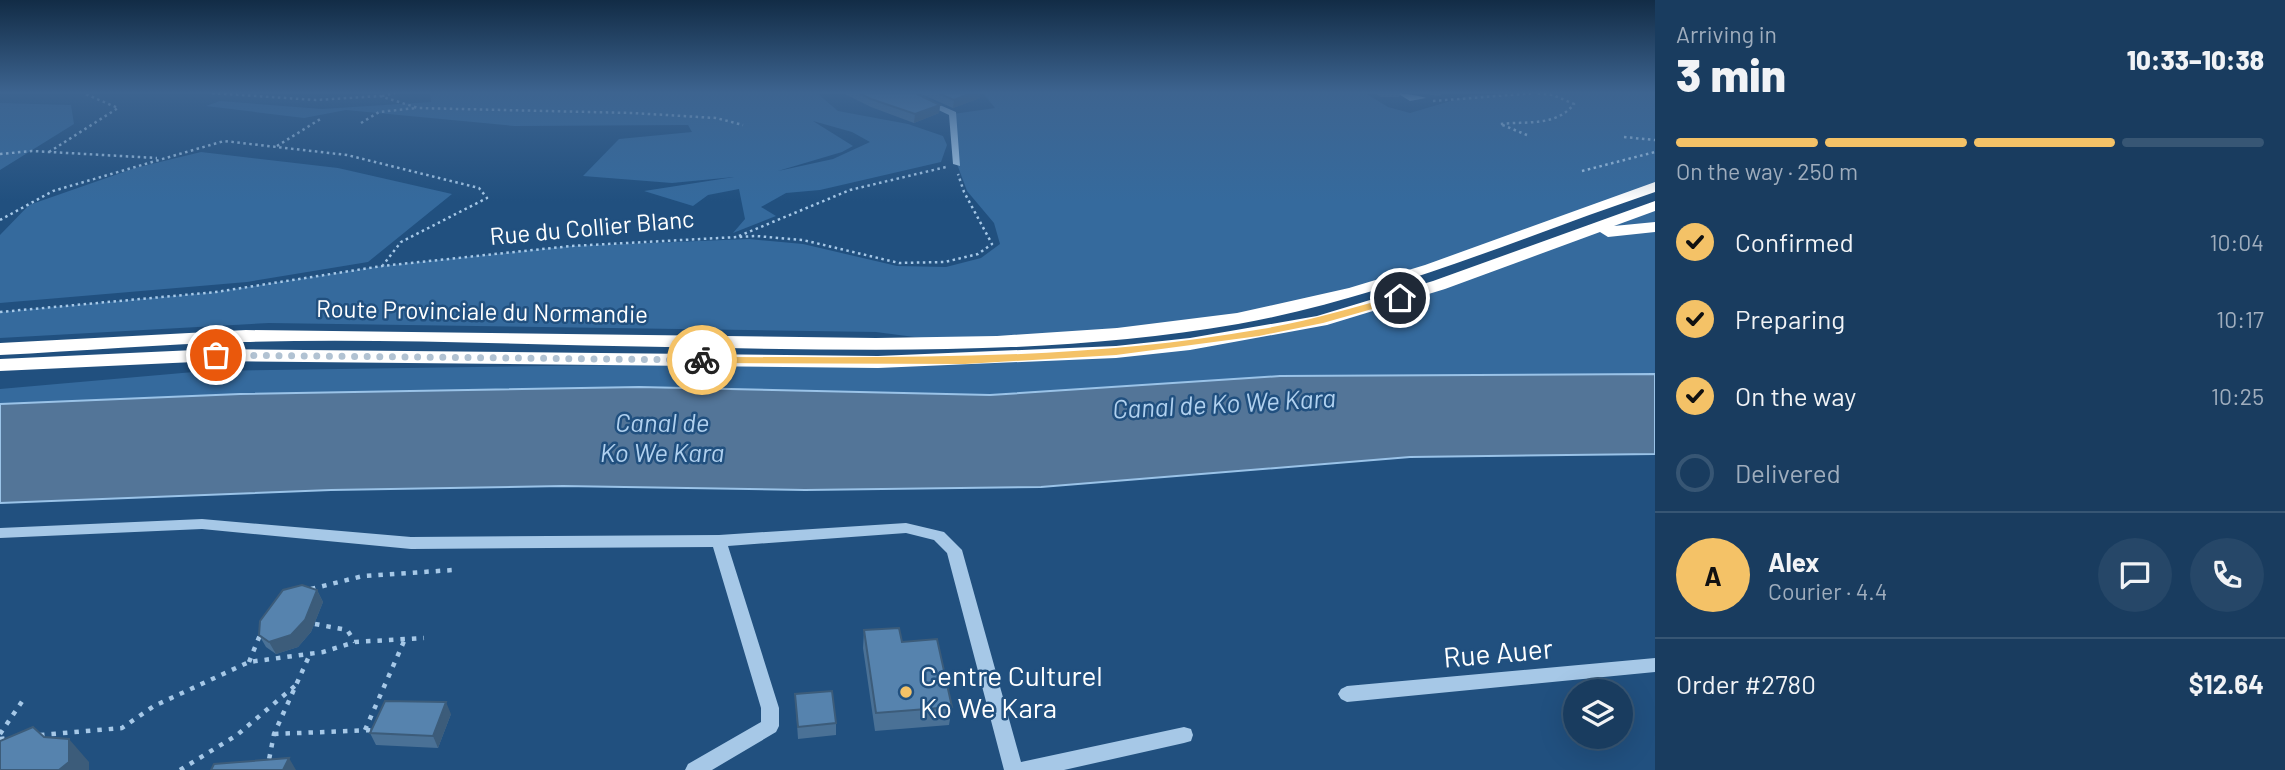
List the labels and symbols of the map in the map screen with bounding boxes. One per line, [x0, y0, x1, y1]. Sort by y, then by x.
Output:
street label: Rue du Collier Blanc [488, 203, 695, 250]
pin [1370, 268, 1430, 328]
street label: Route Provinciale du Normandie [316, 293, 648, 328]
pin [186, 325, 246, 385]
courier [667, 325, 737, 395]
water label: Canal de Ko We Kara [1111, 381, 1337, 424]
water label: Canal de Ko We Kara [600, 406, 724, 467]
street label: Rue Auer [1442, 630, 1554, 674]
place label: Centre Culturel Ko We Kara [920, 658, 1103, 724]
marker: Centre Culturel Ko We Kara [898, 684, 914, 700]

